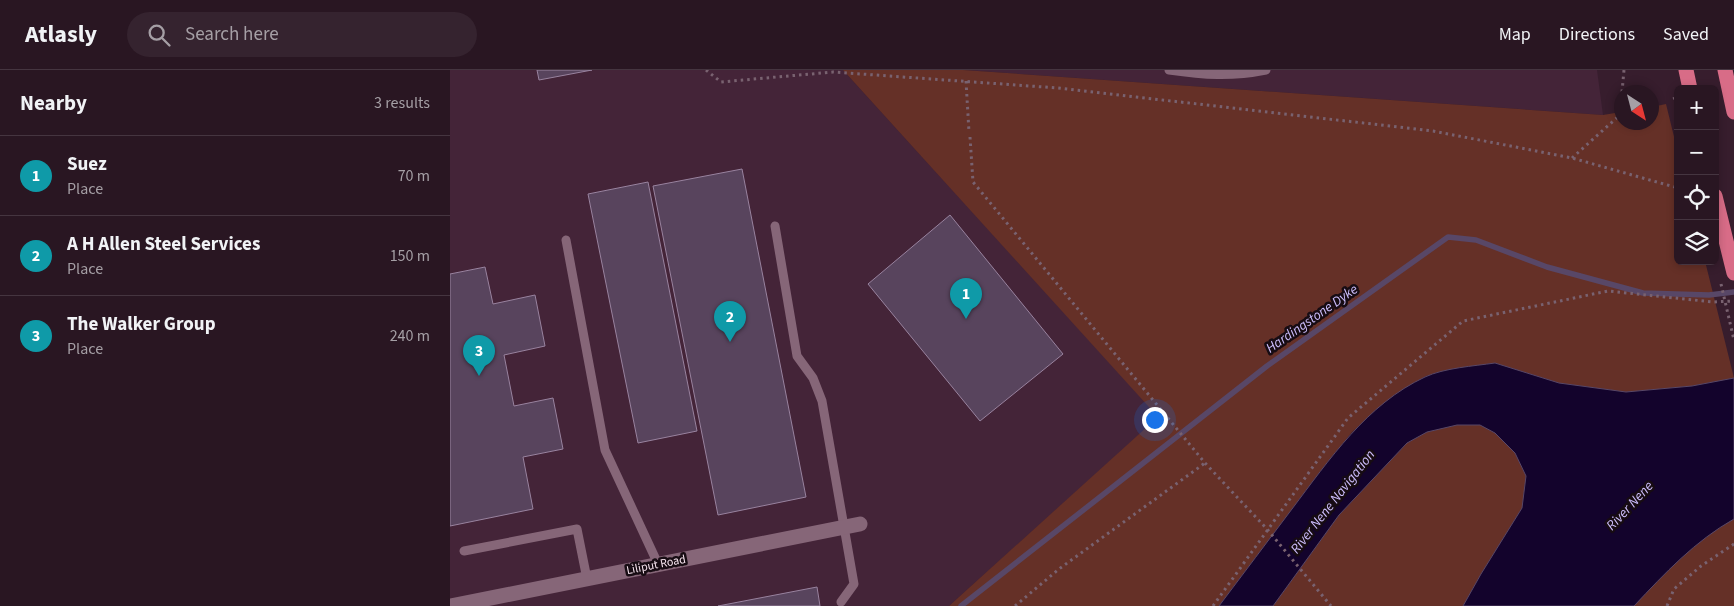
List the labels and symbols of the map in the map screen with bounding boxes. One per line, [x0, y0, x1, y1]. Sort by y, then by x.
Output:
north arrow [1614, 85, 1659, 130]
pin: 1 [950, 278, 982, 319]
water label: Hardingstone Dyke [1262, 280, 1362, 358]
pin: 2 [714, 301, 746, 342]
pin: 3 [463, 335, 495, 376]
your location [1142, 407, 1168, 433]
water label: River Nene Navigation [1286, 446, 1380, 558]
water label: River Nene [1602, 477, 1658, 535]
street label: Liliput Road [625, 551, 687, 579]

